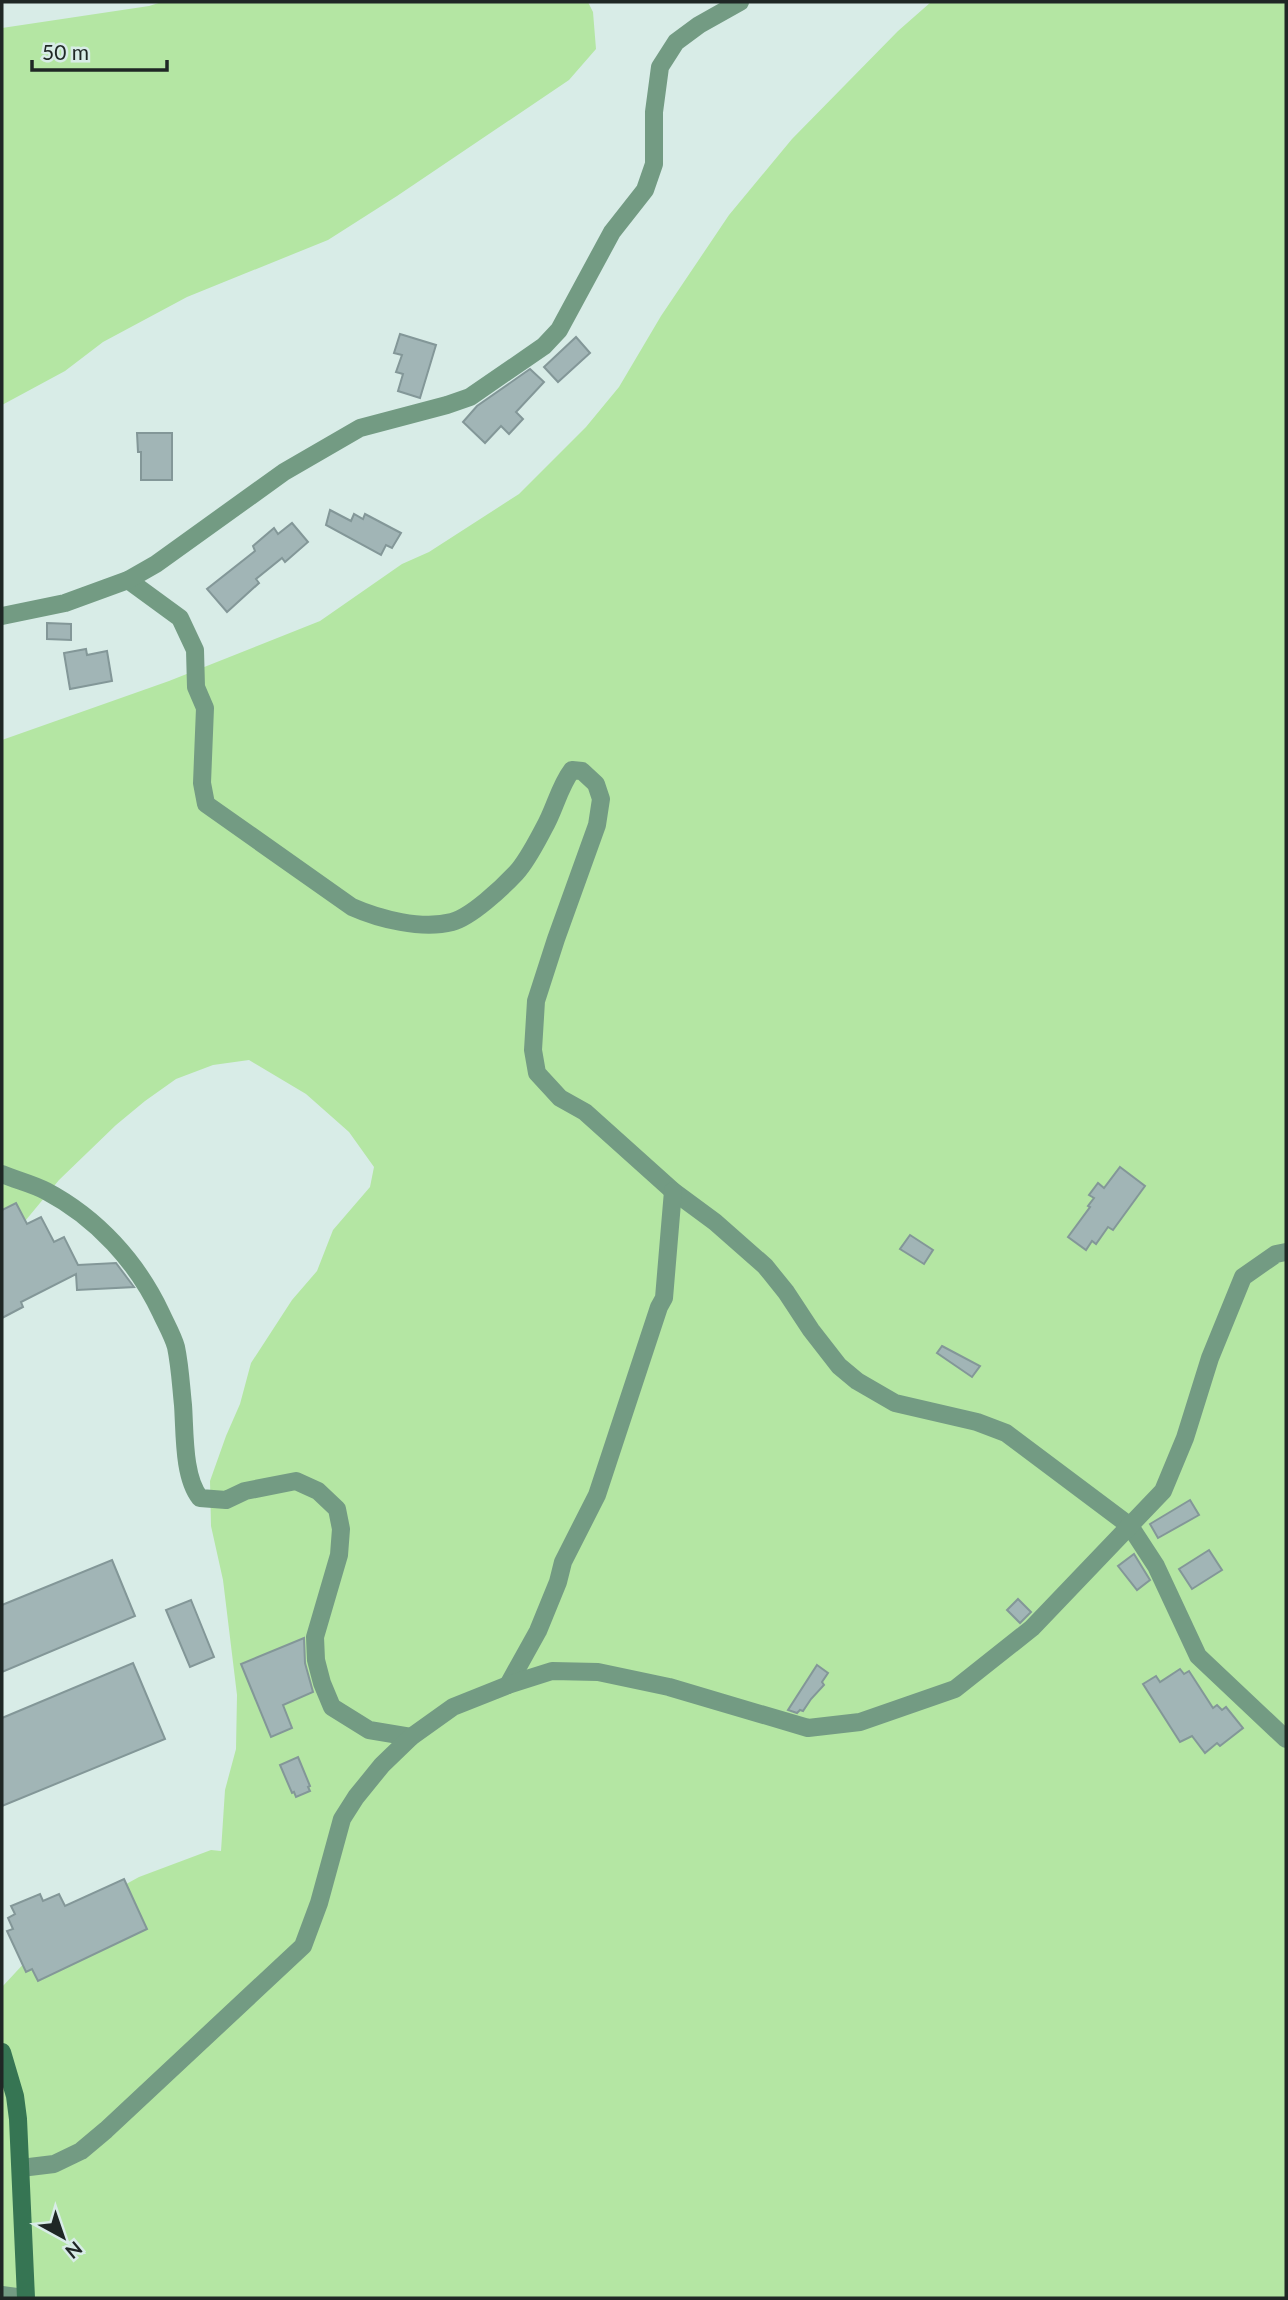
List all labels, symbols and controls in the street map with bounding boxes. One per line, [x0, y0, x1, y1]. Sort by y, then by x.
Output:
scale bar [32, 28, 166, 72]
text: 50 m [42, 39, 89, 64]
north arrow [28, 2202, 98, 2272]
text: N [61, 2237, 87, 2264]

